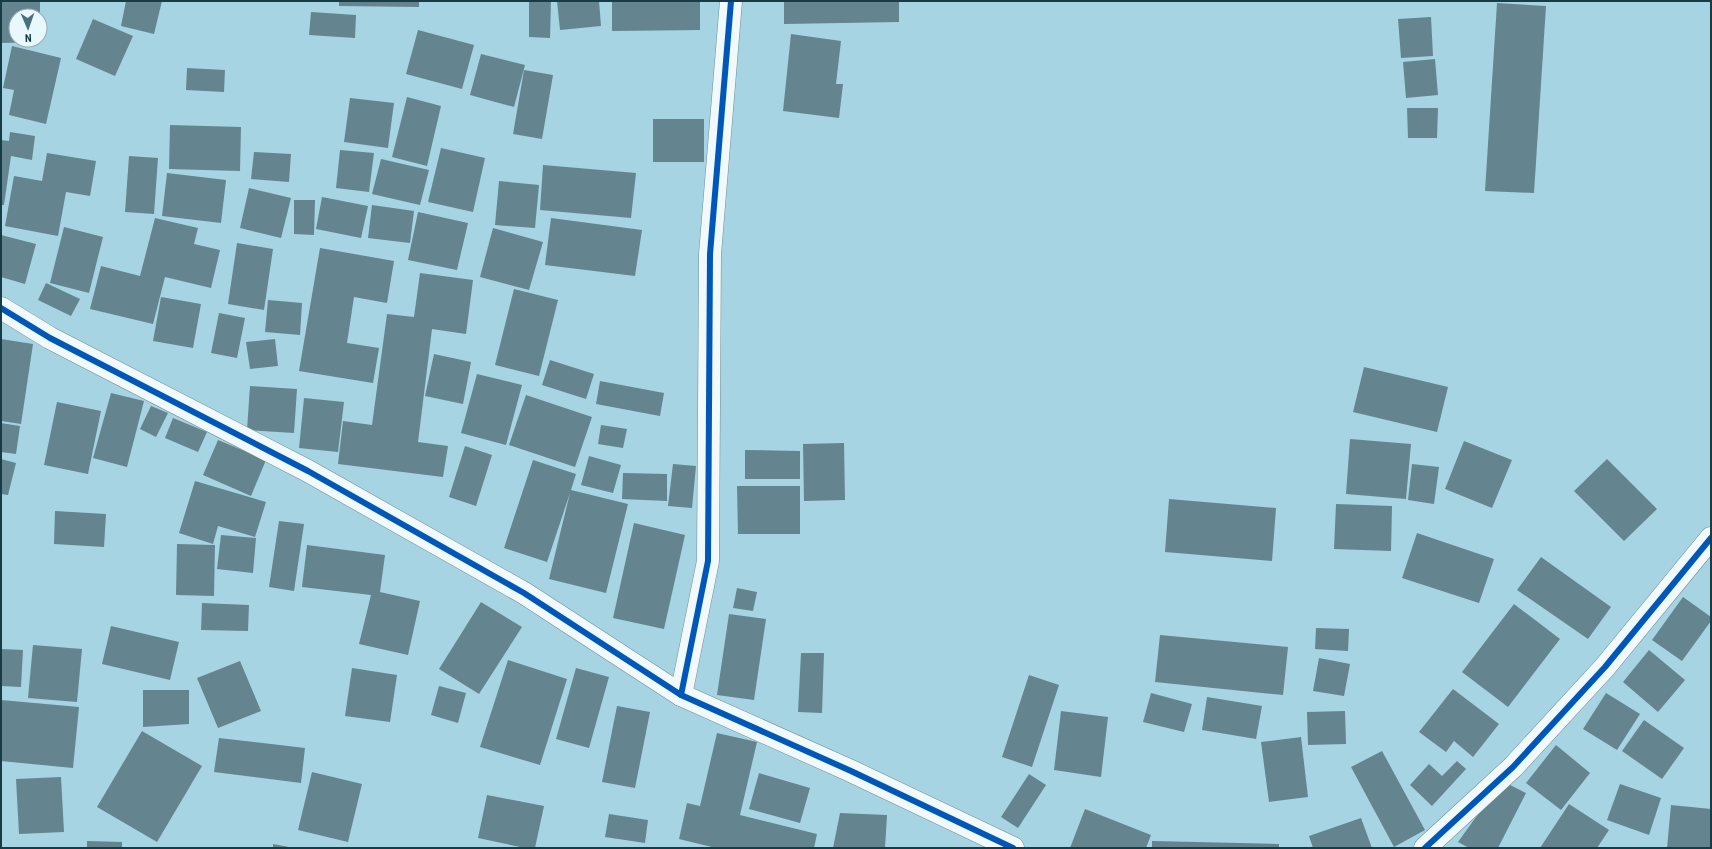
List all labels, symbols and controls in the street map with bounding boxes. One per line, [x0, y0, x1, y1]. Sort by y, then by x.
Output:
north arrow [8, 8, 48, 48]
text: N [24, 31, 32, 44]

